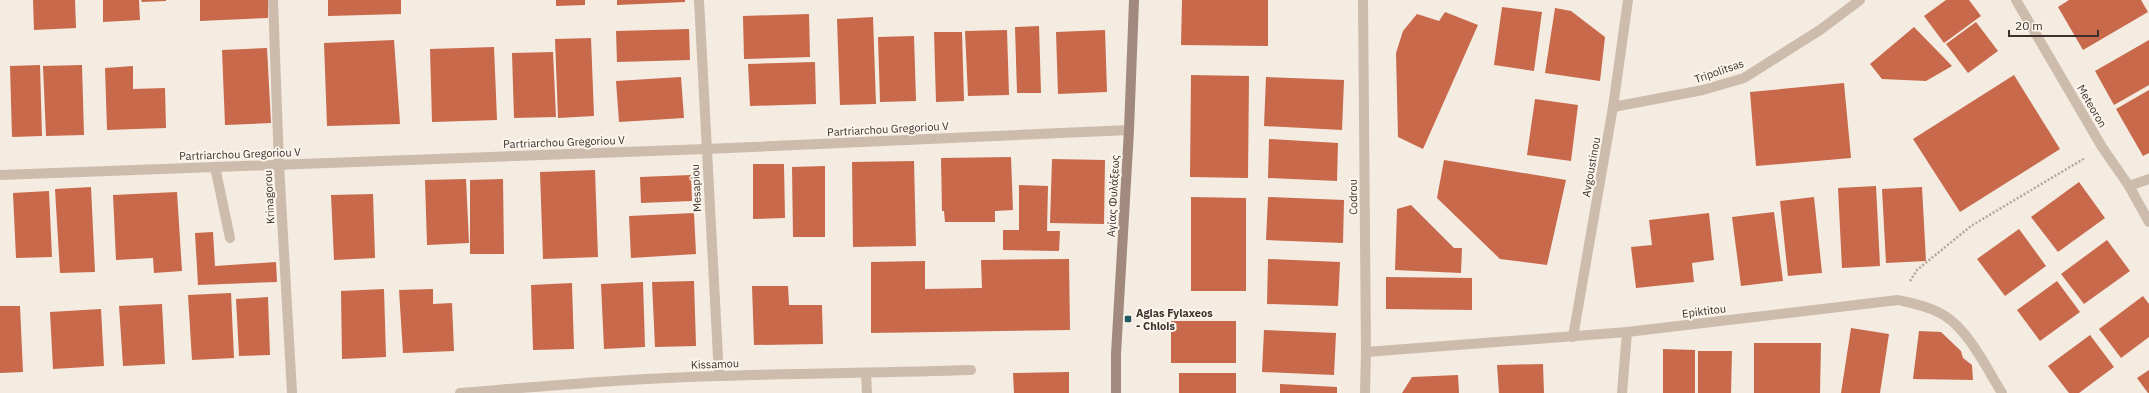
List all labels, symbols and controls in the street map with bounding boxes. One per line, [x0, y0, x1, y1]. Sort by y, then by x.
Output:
scale bar [2009, 12, 2098, 38]
text: 20 m [2015, 18, 2043, 33]
street label: Tripolitsas [1692, 56, 1746, 86]
street label: Meteoron [2074, 82, 2110, 130]
street label: Partriarchou Gregoriou V [827, 119, 950, 139]
street label: Partriarchou Gregoriou V [503, 133, 625, 151]
street label: Avgoustinou [1579, 136, 1603, 198]
street label: Partriarchou Gregoriou V [179, 145, 301, 163]
street label: Αγίας Φυλάξεως [1104, 155, 1122, 237]
street label: Mesapiou [688, 164, 704, 212]
street label: Krinagorou [261, 170, 277, 224]
street label: Codrou [1346, 179, 1360, 215]
street label: Epiktitou [1681, 301, 1727, 321]
place label: Agias Fylaxeos - Chlois [1136, 306, 1213, 333]
marker: Agias Fylaxeos - Chlois [1123, 314, 1133, 324]
street label: Kissamou [691, 356, 739, 372]

